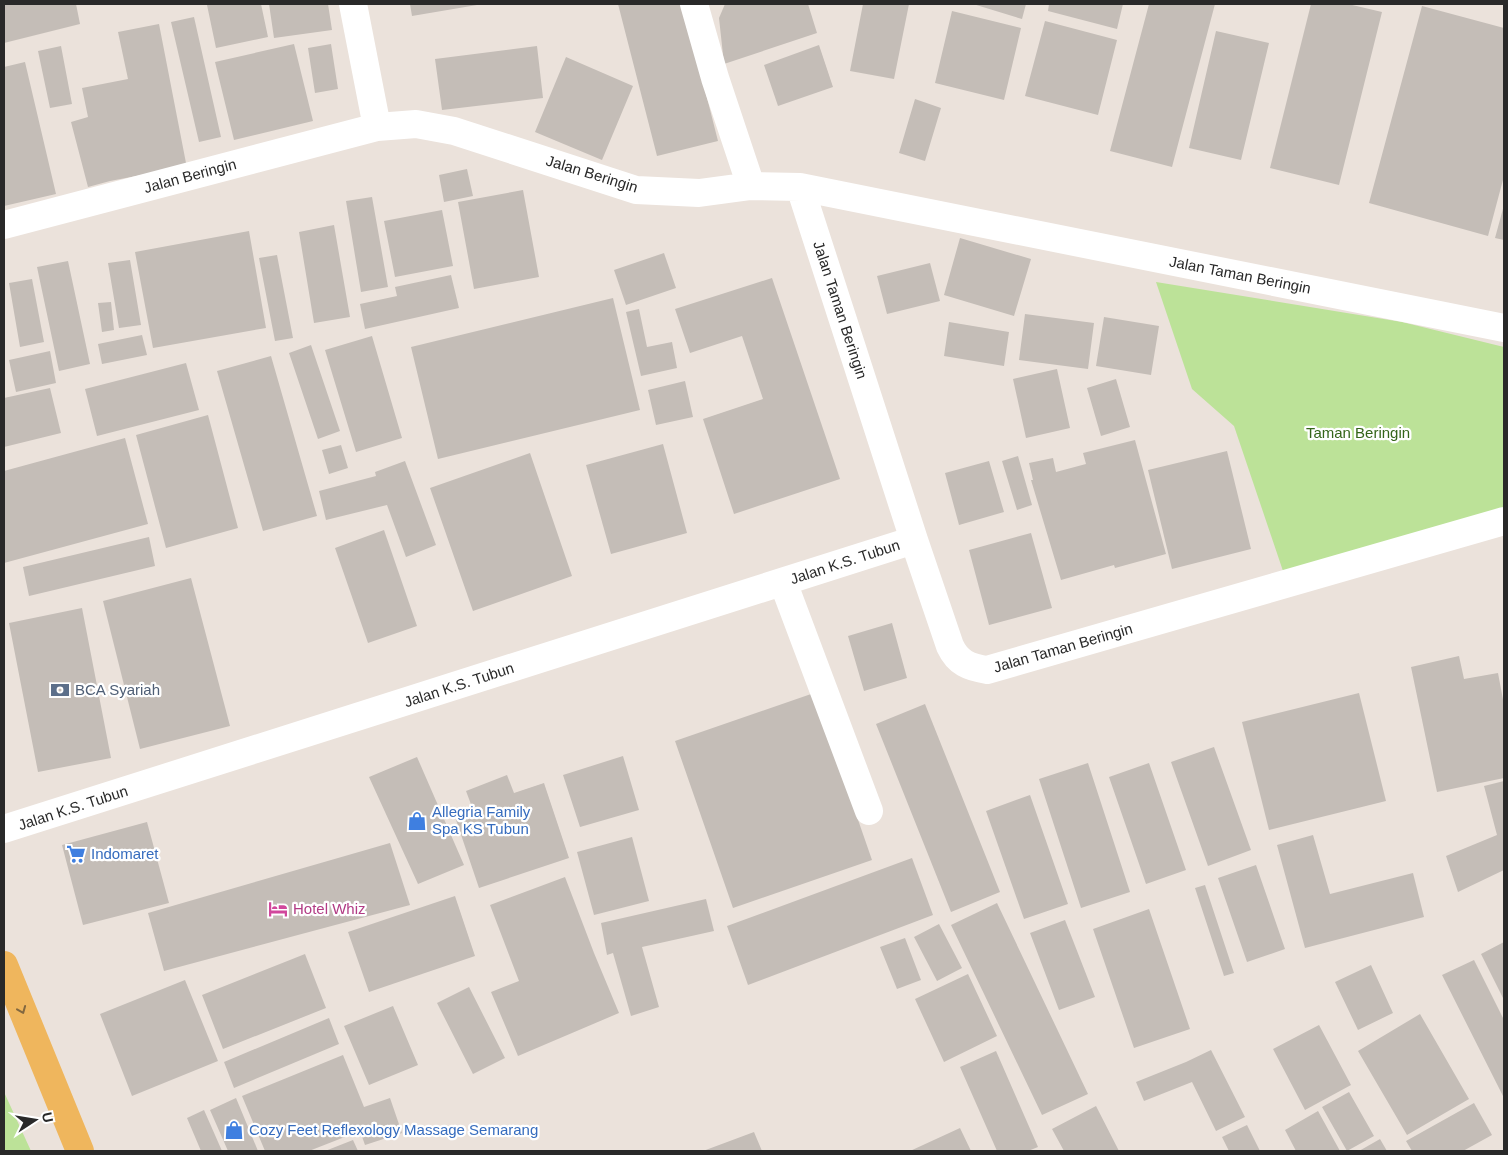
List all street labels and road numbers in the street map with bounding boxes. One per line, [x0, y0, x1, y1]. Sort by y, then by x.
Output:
street label: Jalan Beringin [544, 151, 640, 196]
street label: Jalan Beringin [142, 155, 238, 196]
street label: Jalan Taman Beringin [810, 239, 871, 381]
street label: Jalan Taman Beringin [1168, 252, 1312, 297]
street label: Jalan K.S. Tubun [788, 536, 902, 587]
street label: Jalan Taman Beringin [991, 620, 1134, 676]
street label: Jalan K.S. Tubun [402, 659, 516, 710]
street label: Jalan K.S. Tubun [16, 782, 130, 833]

